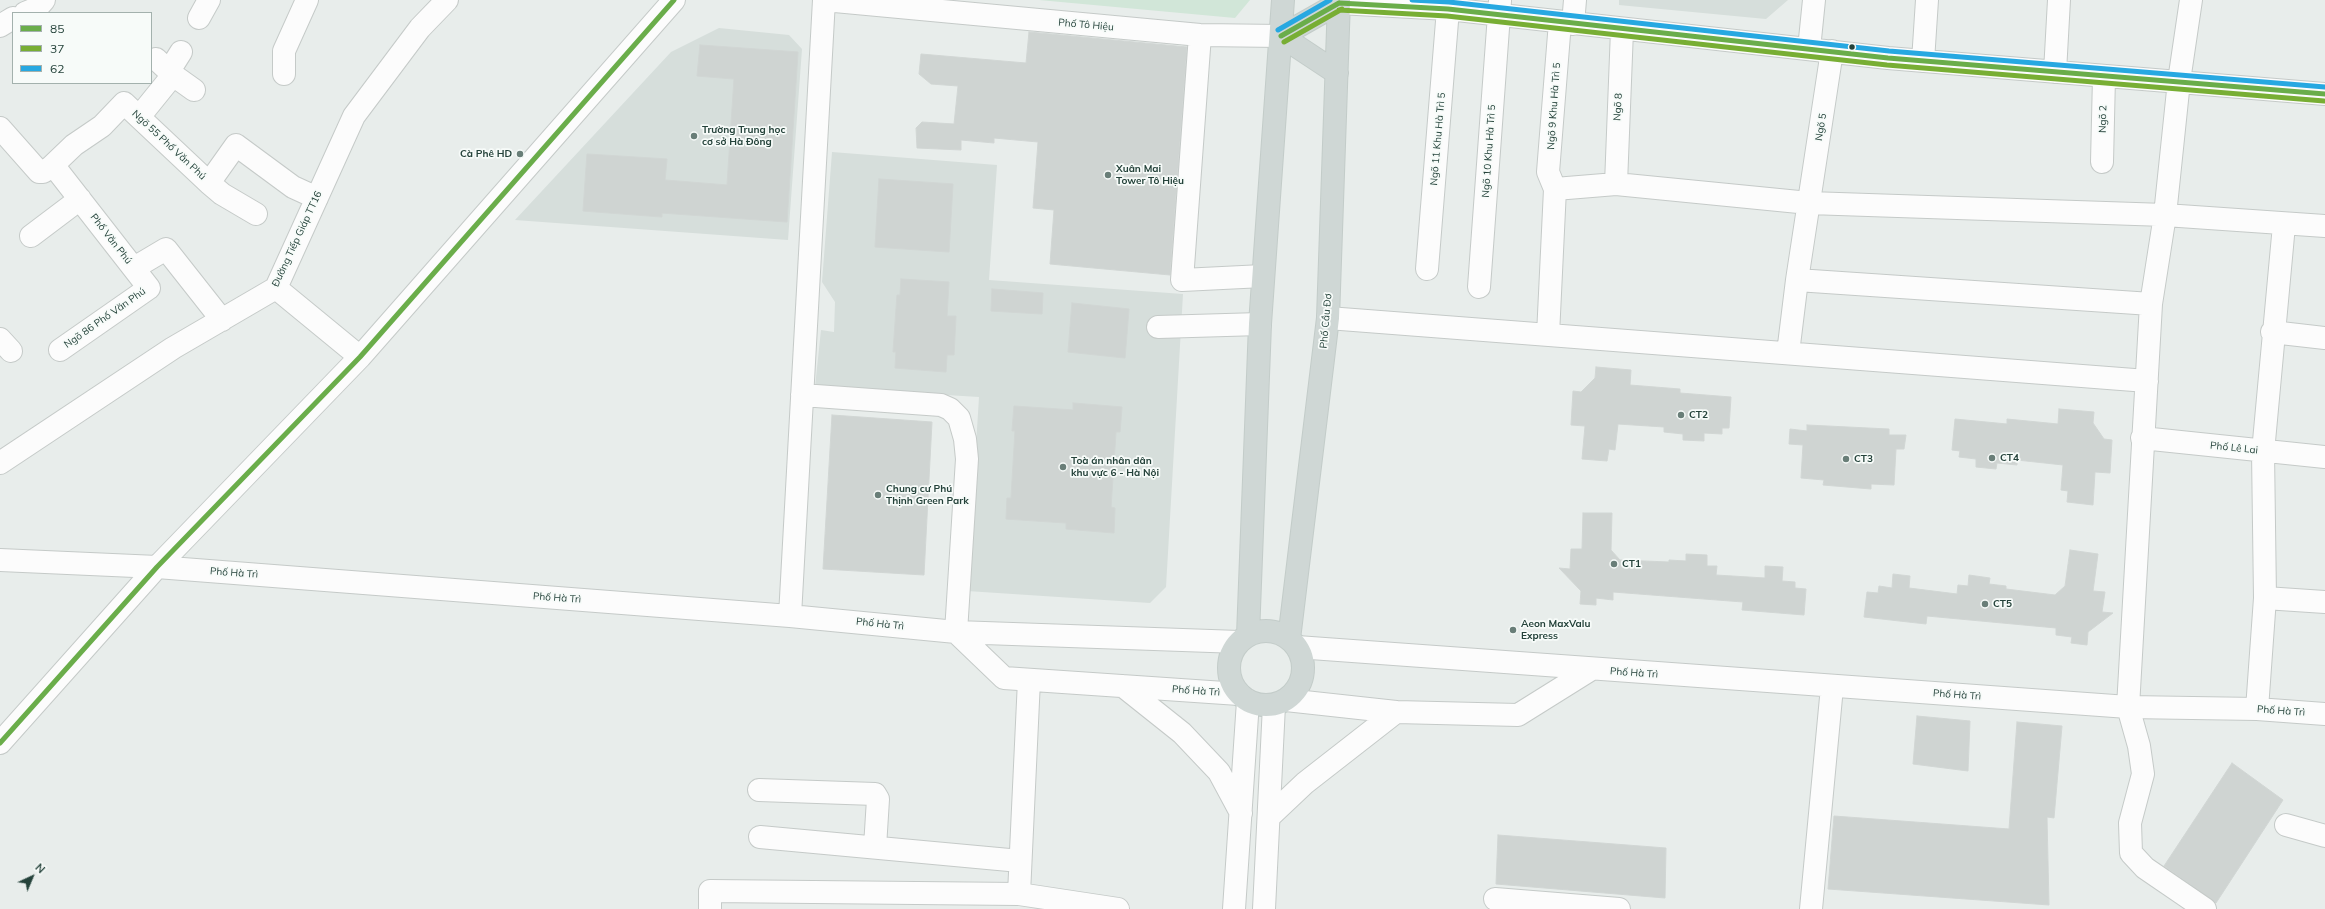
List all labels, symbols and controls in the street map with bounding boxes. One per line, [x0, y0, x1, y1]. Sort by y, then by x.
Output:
legend [12, 12, 152, 84]
street label: Phố Tô Hiệu [1058, 17, 1114, 33]
text: 85 [50, 21, 64, 36]
text: 37 [50, 41, 64, 56]
unlabelled marker [1847, 42, 1857, 52]
text: 62 [50, 61, 64, 76]
street label: Ngõ 9 Khu Hà Trì 5 [1545, 62, 1563, 150]
street label: Ngõ 11 Khu Hà Trì 5 [1428, 92, 1448, 186]
street label: Ngõ 8 [1611, 93, 1625, 121]
street label: Ngõ 10 Khu Hà Trì 5 [1480, 104, 1498, 198]
street label: Ngõ 2 [2097, 105, 2109, 133]
street label: Ngõ 55 Phố Văn Phú [130, 108, 208, 182]
street label: Ngõ 5 [1813, 112, 1829, 142]
place label: Trường Trung học cơ sở Hà Đông [702, 124, 785, 148]
marker: Trường Trung học cơ sở Hà Đông [689, 131, 699, 141]
place label: Cà Phê HD [460, 148, 512, 160]
marker: Cà Phê HD [515, 149, 525, 159]
place label: Xuân Mai Tower Tô Hiệu [1116, 163, 1184, 186]
marker: Xuân Mai Tower Tô Hiệu [1103, 170, 1113, 180]
street label: Đường Tiếp Giáp TT16 [269, 189, 325, 289]
street label: Phố Văn Phú [88, 212, 134, 266]
street label: Ngõ 86 Phố Văn Phú [62, 285, 148, 351]
street label: Phố Cầu Đơ [1318, 293, 1334, 349]
place label: CT2 [1689, 409, 1708, 421]
marker: CT2 [1676, 410, 1686, 420]
street label: Phố Lê Lai [2210, 440, 2258, 456]
place label: CT4 [2000, 452, 2019, 464]
place label: CT3 [1854, 453, 1873, 465]
marker: CT4 [1987, 453, 1997, 463]
marker: CT3 [1841, 454, 1851, 464]
place label: Toà án nhân dân khu vực 6 - Hà Nội [1071, 455, 1159, 478]
marker: Toà án nhân dân khu vực 6 - Hà Nội [1058, 462, 1068, 472]
place label: Chung cư Phú Thịnh Green Park [886, 483, 969, 506]
marker: Chung cư Phú Thịnh Green Park [873, 490, 883, 500]
place label: CT1 [1622, 558, 1641, 570]
marker: CT1 [1609, 559, 1619, 569]
street label: Phố Hà Trì [210, 565, 258, 581]
street label: Phố Hà Trì [533, 590, 581, 606]
place label: CT5 [1993, 598, 2012, 610]
marker: CT5 [1980, 599, 1990, 609]
street label: Phố Hà Trì [855, 616, 905, 632]
place label: Aeon MaxValu Express [1521, 618, 1590, 642]
marker: Aeon MaxValu Express [1508, 625, 1518, 635]
street label: Phố Hà Trì [1610, 665, 1658, 681]
street label: Phố Hà Trì [1172, 683, 1220, 699]
street label: Phố Hà Trì [1933, 687, 1981, 703]
street label: Phố Hà Trì [2257, 703, 2305, 719]
north arrow [12, 857, 52, 897]
text: N [32, 860, 48, 876]

